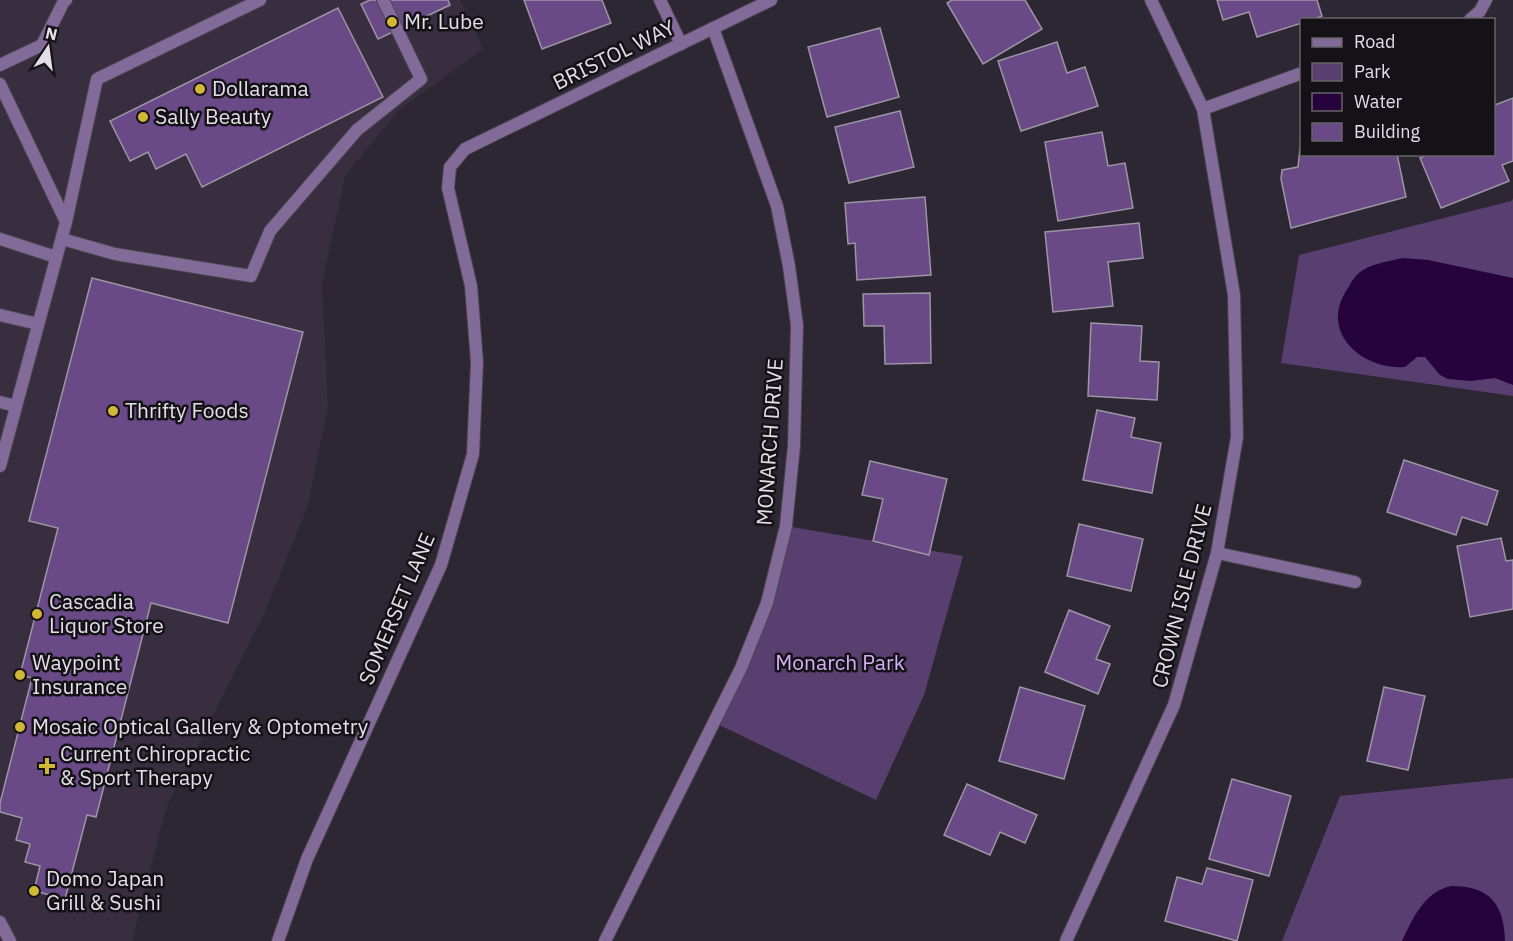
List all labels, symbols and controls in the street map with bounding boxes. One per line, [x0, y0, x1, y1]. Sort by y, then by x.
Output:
place label: Mr. Lube [404, 7, 484, 35]
street label: BRISTOL WAY [548, 12, 680, 96]
marker: Mr. Lube [385, 15, 399, 29]
north arrow [18, 18, 78, 78]
legend [1300, 18, 1495, 156]
text: N [43, 22, 59, 44]
text: Road [1354, 30, 1395, 53]
text: Park [1354, 60, 1391, 83]
place label: Dollarama [212, 74, 309, 102]
marker: Dollarama [193, 82, 207, 96]
text: Water [1354, 90, 1403, 113]
place label: Sally Beauty [155, 102, 272, 130]
marker: Sally Beauty [136, 110, 150, 124]
text: Building [1354, 120, 1421, 143]
street label: MONARCH DRIVE [749, 358, 789, 526]
place label: Thrifty Foods [125, 396, 249, 424]
marker: Thrifty Foods [106, 404, 120, 418]
street label: CROWN ISLE DRIVE [1145, 501, 1217, 691]
street label: SOMERSET LANE [351, 528, 441, 689]
place label: Cascadia Liquor Store [49, 587, 164, 639]
marker: Cascadia Liquor Store [30, 607, 44, 621]
place label: Waypoint Insurance [32, 648, 127, 700]
park label: Monarch Park [775, 648, 905, 676]
marker: Waypoint Insurance [13, 668, 27, 682]
place label: Mosaic Optical Gallery & Optometry [32, 712, 369, 740]
marker: Mosaic Optical Gallery & Optometry [13, 720, 27, 734]
place label: Current Chiropractic & Sport Therapy [60, 739, 250, 791]
marker: Current Chiropractic & Sport Therapy [38, 757, 56, 775]
place label: Domo Japan Grill & Sushi [46, 864, 164, 916]
marker: Domo Japan Grill & Sushi [27, 884, 41, 898]

